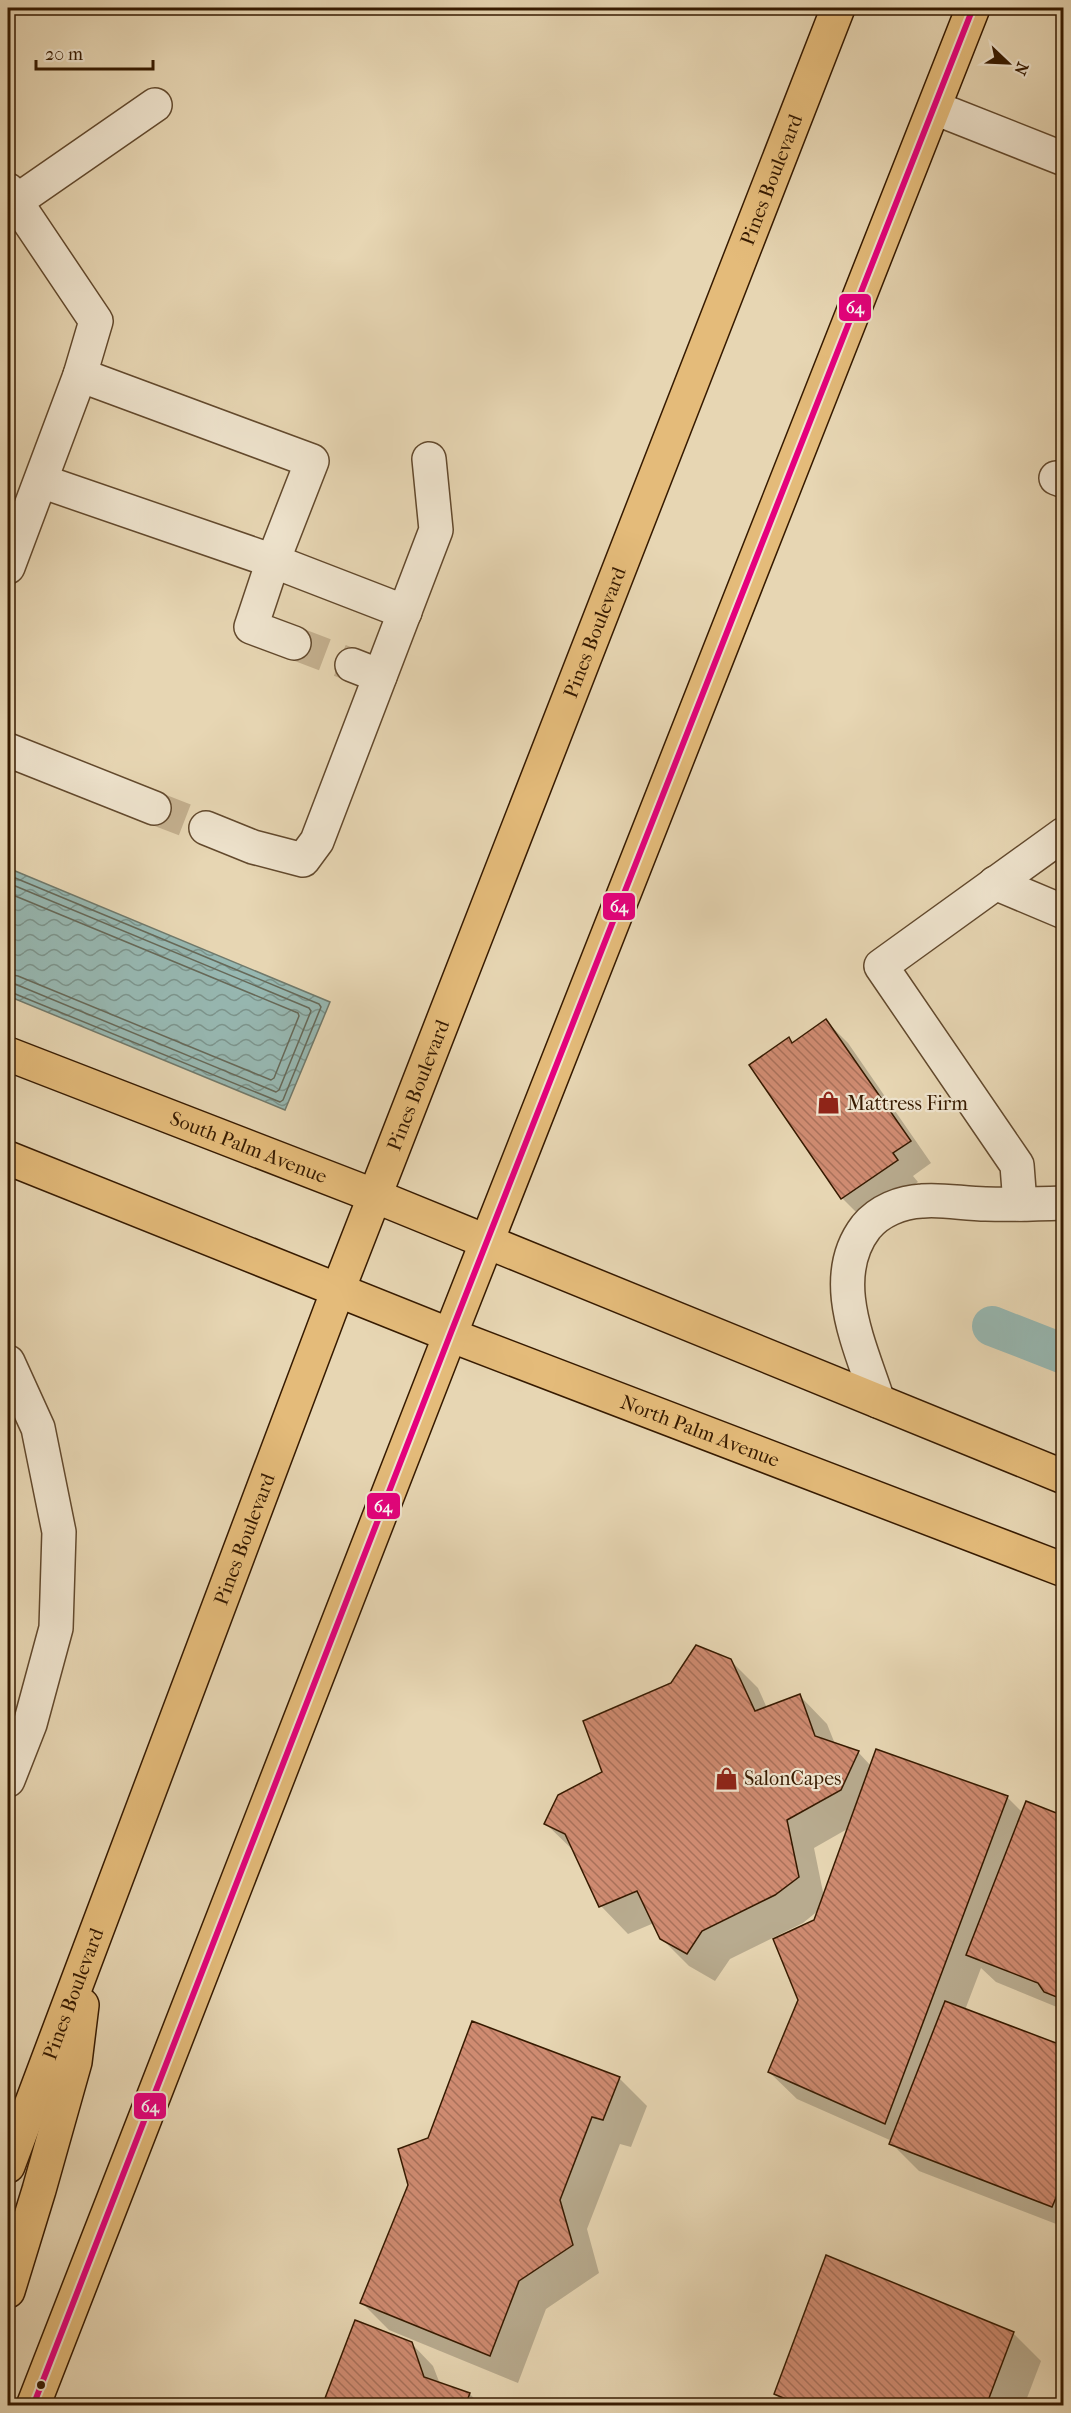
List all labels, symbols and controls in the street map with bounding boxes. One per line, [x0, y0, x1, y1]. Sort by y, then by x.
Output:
scale bar [36, 33, 153, 71]
north arrow [978, 33, 1038, 93]
text: 20 m [45, 44, 83, 65]
text: N [1010, 59, 1032, 79]
street label: Pines Boulevard [736, 110, 808, 249]
line badge: 64 [838, 293, 872, 322]
text: 64 [846, 298, 866, 318]
street label: Pines Boulevard [559, 563, 631, 701]
line badge: 64 [602, 892, 636, 921]
text: 64 [610, 897, 630, 917]
street label: Pines Boulevard [382, 1015, 455, 1154]
shop icon: Mattress Firm [816, 1090, 842, 1116]
place label: Mattress Firm [847, 1092, 968, 1115]
street label: South Palm Avenue [167, 1107, 330, 1188]
street label: North Palm Avenue [617, 1390, 783, 1472]
street label: Pines Boulevard [209, 1469, 280, 1608]
line badge: 64 [366, 1492, 401, 1520]
text: 64 [374, 1497, 394, 1517]
shop icon: SalonCapes [713, 1765, 739, 1791]
place label: SalonCapes [744, 1767, 841, 1790]
street label: Pines Boulevard [38, 1924, 109, 2063]
line badge: 64 [133, 2092, 167, 2120]
text: 64 [141, 2097, 161, 2117]
unlabelled marker [35, 2379, 47, 2391]

